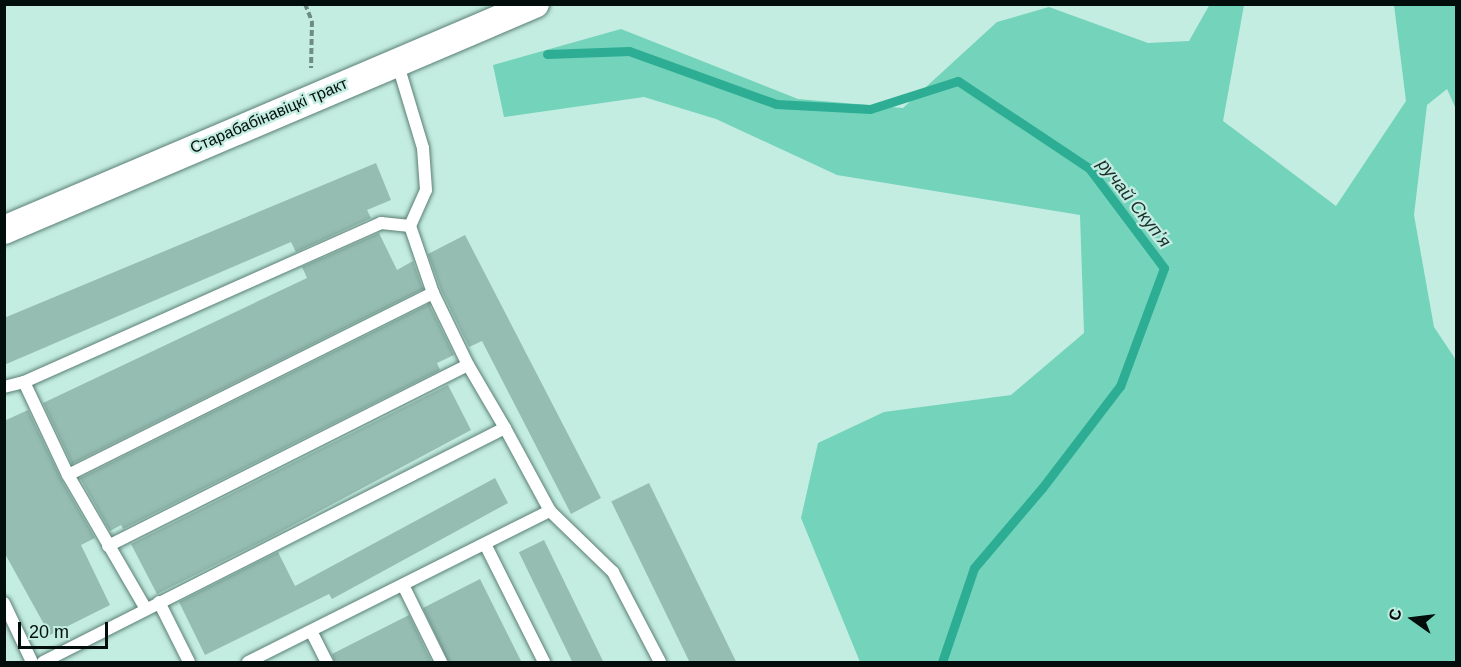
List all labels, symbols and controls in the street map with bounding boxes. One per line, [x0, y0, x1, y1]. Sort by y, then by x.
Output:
street label: Старабабінавіцкі тракт [187, 74, 351, 158]
water label: ручай Скупʼя [1093, 154, 1175, 252]
north arrow [1383, 589, 1443, 649]
text: С [1385, 607, 1405, 622]
scale bar [21, 610, 111, 648]
text: 20 m [29, 622, 69, 642]

